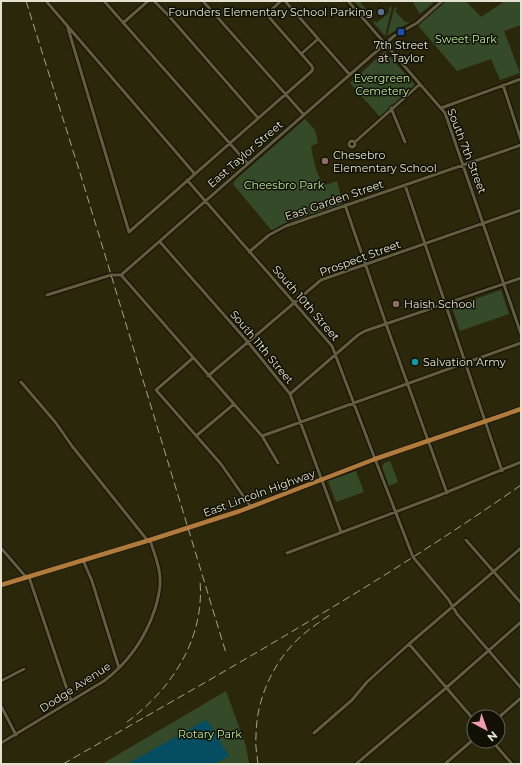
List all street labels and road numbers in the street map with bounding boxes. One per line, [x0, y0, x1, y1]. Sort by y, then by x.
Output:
street label: South 7th Street [444, 106, 490, 196]
street label: East Taylor Street [205, 117, 286, 190]
street label: East Garden Street [283, 176, 386, 223]
street label: Prospect Street [318, 237, 403, 279]
street label: South 10th Street [269, 262, 343, 344]
street label: South 11th Street [227, 307, 297, 387]
street label: East Lincoln Highway [201, 466, 317, 520]
street label: Dodge Avenue [37, 659, 114, 715]

